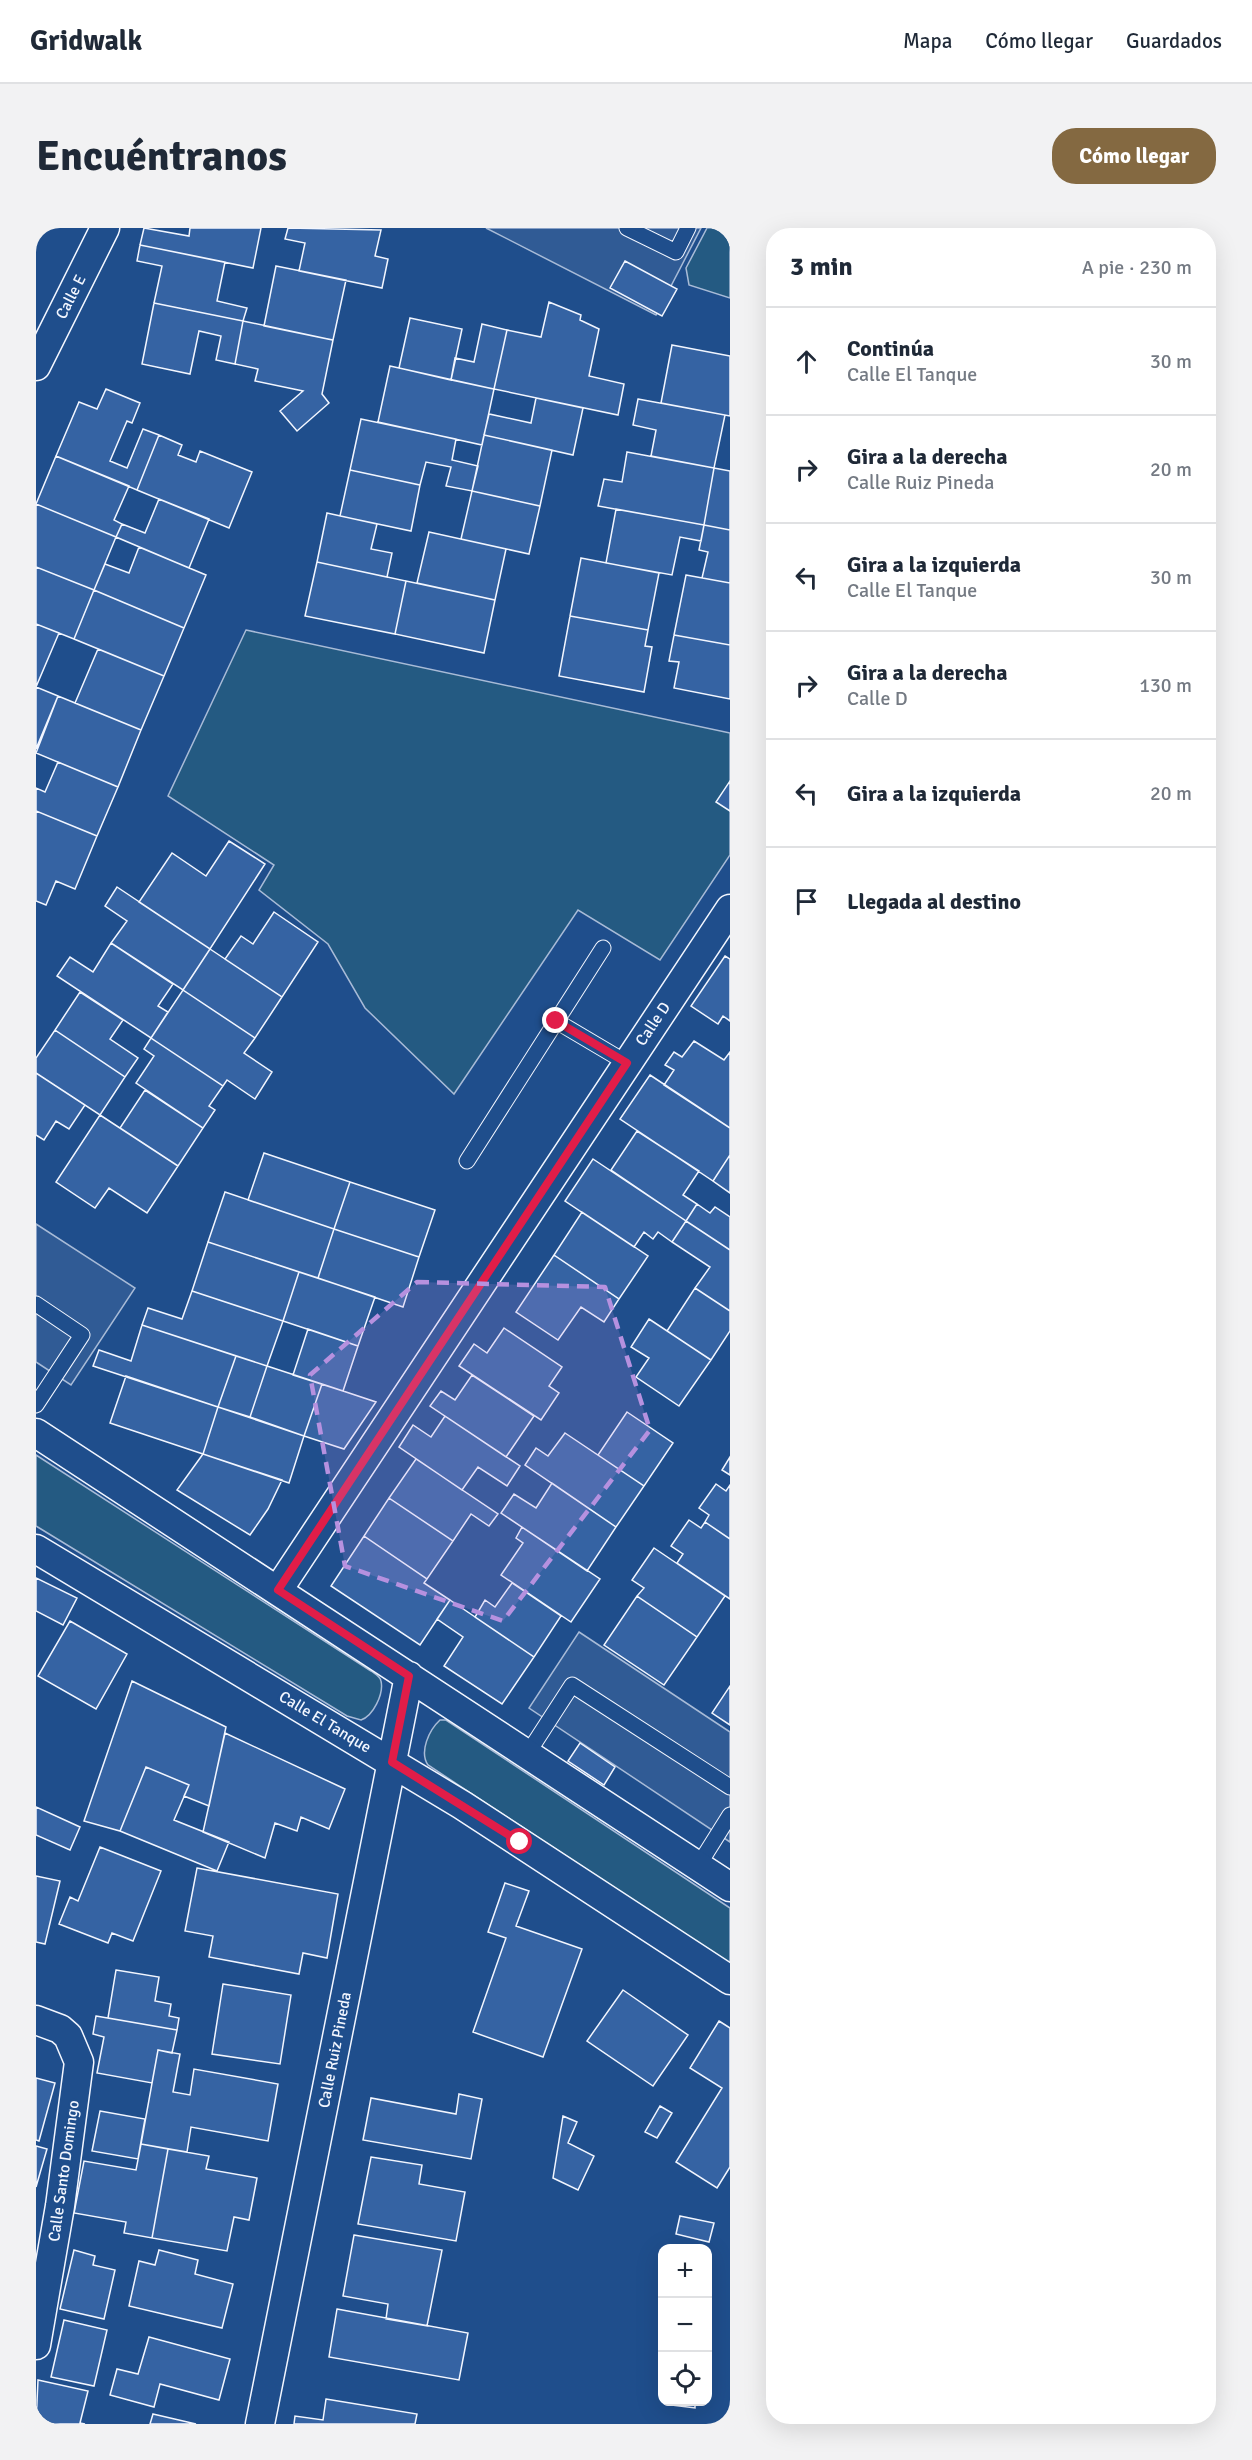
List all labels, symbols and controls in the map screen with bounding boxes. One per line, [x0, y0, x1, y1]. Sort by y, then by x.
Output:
text: Gridwalk [30, 24, 142, 58]
text: Mapa [903, 28, 952, 54]
text: Cómo llegar [985, 28, 1093, 54]
text: Guardados [1126, 28, 1222, 54]
button: Cómo llegar [1052, 128, 1216, 184]
text: Encuéntranos [36, 131, 287, 182]
text: 3 min [790, 251, 853, 283]
text: A pie · 230 m [1082, 255, 1192, 280]
street label: Calle E [51, 271, 91, 323]
text: Continúa [847, 335, 934, 362]
icon: ahead [790, 345, 823, 378]
text: 30 m [1150, 349, 1192, 374]
text: Calle El Tanque [847, 362, 977, 387]
text: Gira a la derecha [847, 443, 1008, 470]
icon: right [790, 453, 823, 486]
text: 20 m [1150, 457, 1192, 482]
text: Calle Ruiz Pineda [847, 470, 994, 495]
text: Gira a la izquierda [847, 551, 1021, 578]
icon: left [790, 561, 823, 594]
text: 30 m [1150, 565, 1192, 590]
text: Calle El Tanque [847, 578, 977, 603]
text: Gira a la derecha [847, 659, 1008, 686]
icon: right [790, 669, 823, 702]
text: 130 m [1139, 673, 1192, 698]
text: Calle D [847, 686, 908, 711]
icon: left [790, 777, 823, 810]
text: Gira a la izquierda [847, 780, 1021, 807]
text: 20 m [1150, 781, 1192, 806]
icon: arrive [790, 885, 823, 918]
text: Llegada al destino [847, 888, 1021, 915]
street label: Calle D [631, 998, 675, 1050]
route end [542, 1007, 568, 1033]
street label: Calle El Tanque [275, 1687, 375, 1757]
route start [506, 1828, 532, 1854]
street label: Calle Ruiz Pineda [314, 1990, 356, 2110]
street label: Calle Santo Domingo [44, 2099, 84, 2243]
map controls [658, 2244, 712, 2406]
button: + [658, 2244, 712, 2298]
button: − [658, 2298, 712, 2352]
button: locate [658, 2352, 712, 2406]

